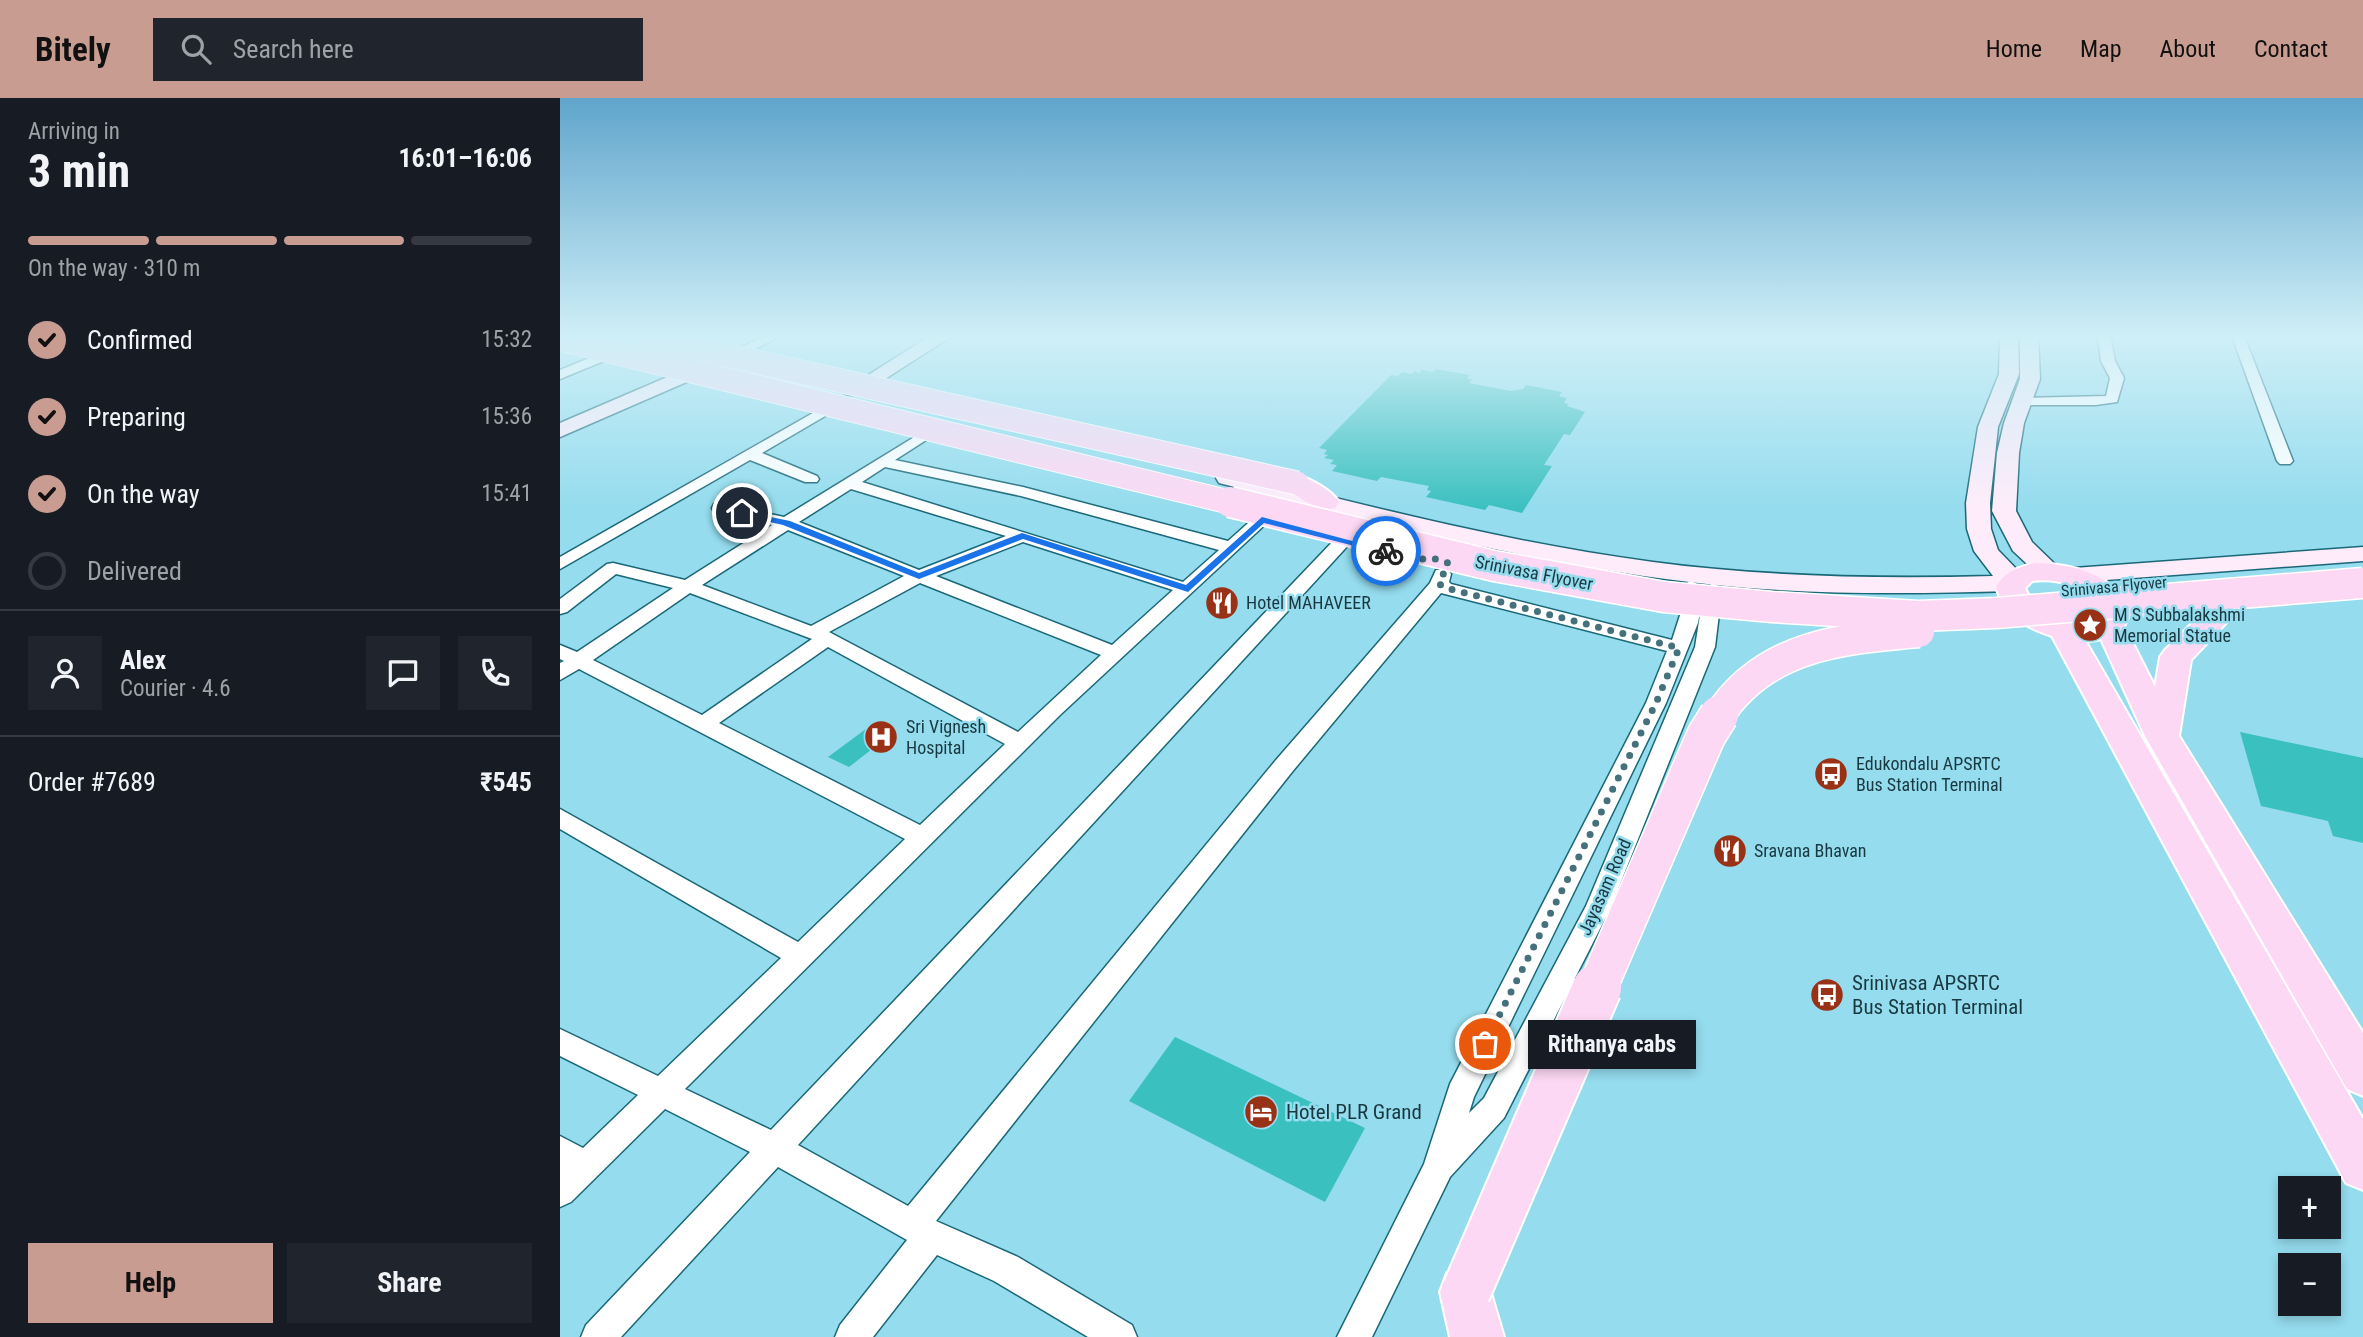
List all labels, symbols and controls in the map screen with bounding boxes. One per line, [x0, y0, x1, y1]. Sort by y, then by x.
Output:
search box [153, 18, 643, 81]
text: Bitely [35, 30, 111, 69]
icon: search [177, 30, 215, 68]
text: Search here [233, 34, 354, 64]
text: Home [1986, 35, 2042, 63]
text: Map [2080, 35, 2122, 63]
text: About [2160, 35, 2216, 63]
text: Contact [2254, 35, 2328, 63]
text: Arriving in [28, 118, 120, 145]
text: 16:01–16:06 [398, 143, 532, 173]
text: 3 min [28, 144, 130, 198]
text: On the way · 310 m [28, 255, 200, 282]
icon: check [28, 321, 66, 359]
text: Confirmed [87, 325, 193, 355]
text: 15:32 [481, 326, 532, 353]
icon: check [28, 398, 66, 436]
text: Preparing [87, 402, 186, 432]
text: 15:36 [481, 403, 532, 430]
icon: check [28, 475, 66, 513]
text: On the way [87, 479, 200, 509]
text: 15:41 [481, 480, 532, 507]
pin [712, 483, 772, 543]
icon: home [723, 494, 761, 532]
courier [1351, 516, 1421, 586]
icon: bike [1367, 532, 1405, 570]
street label: Srinivasa Flyover [1473, 551, 1595, 594]
text: Delivered [87, 556, 182, 586]
street label: Srinivasa Flyover [2060, 572, 2168, 601]
restaurant icon: Hotel MAHAVEER [1203, 584, 1241, 622]
place label: Hotel MAHAVEER [1246, 592, 1371, 613]
place label: M S Subbalakshmi Memorial Statue [2114, 604, 2245, 646]
place icon: M S Subbalakshmi Memorial Statue [2071, 606, 2109, 644]
button: person [28, 636, 102, 710]
button: chat [366, 636, 440, 710]
button: phone [458, 636, 532, 710]
text: Alex [120, 645, 166, 675]
text: Courier · 4.6 [120, 675, 231, 702]
place label: Sri Vignesh Hospital [906, 716, 986, 758]
hospital icon: Sri Vignesh Hospital [862, 718, 900, 756]
place label: Edukondalu APSRTC Bus Station Terminal [1856, 753, 2003, 795]
bus stop icon: Edukondalu APSRTC Bus Station Terminal [1812, 755, 1850, 793]
text: Order #7689 [28, 767, 156, 797]
text: ₹545 [480, 767, 532, 797]
restaurant icon: Sravana Bhavan [1711, 832, 1749, 870]
street label: Jayasam Road [1574, 835, 1635, 939]
place label: Sravana Bhavan [1754, 840, 1867, 861]
place label: Srinivasa APSRTC Bus Station Terminal [1852, 971, 2023, 1019]
bus stop icon: Srinivasa APSRTC Bus Station Terminal [1808, 976, 1846, 1014]
pin [1455, 1014, 1515, 1074]
callout: Rithanya cabs [1527, 1020, 1695, 1068]
icon: bag [1466, 1025, 1504, 1063]
text: Rithanya cabs [1548, 1031, 1676, 1058]
hotel icon: Hotel PLR Grand [1242, 1093, 1280, 1131]
place label: Hotel PLR Grand [1286, 1100, 1422, 1124]
map controls [2278, 1176, 2341, 1316]
button: + [2278, 1176, 2341, 1239]
button: Help [28, 1243, 273, 1323]
button: Share [287, 1243, 532, 1323]
button: − [2278, 1253, 2341, 1316]

